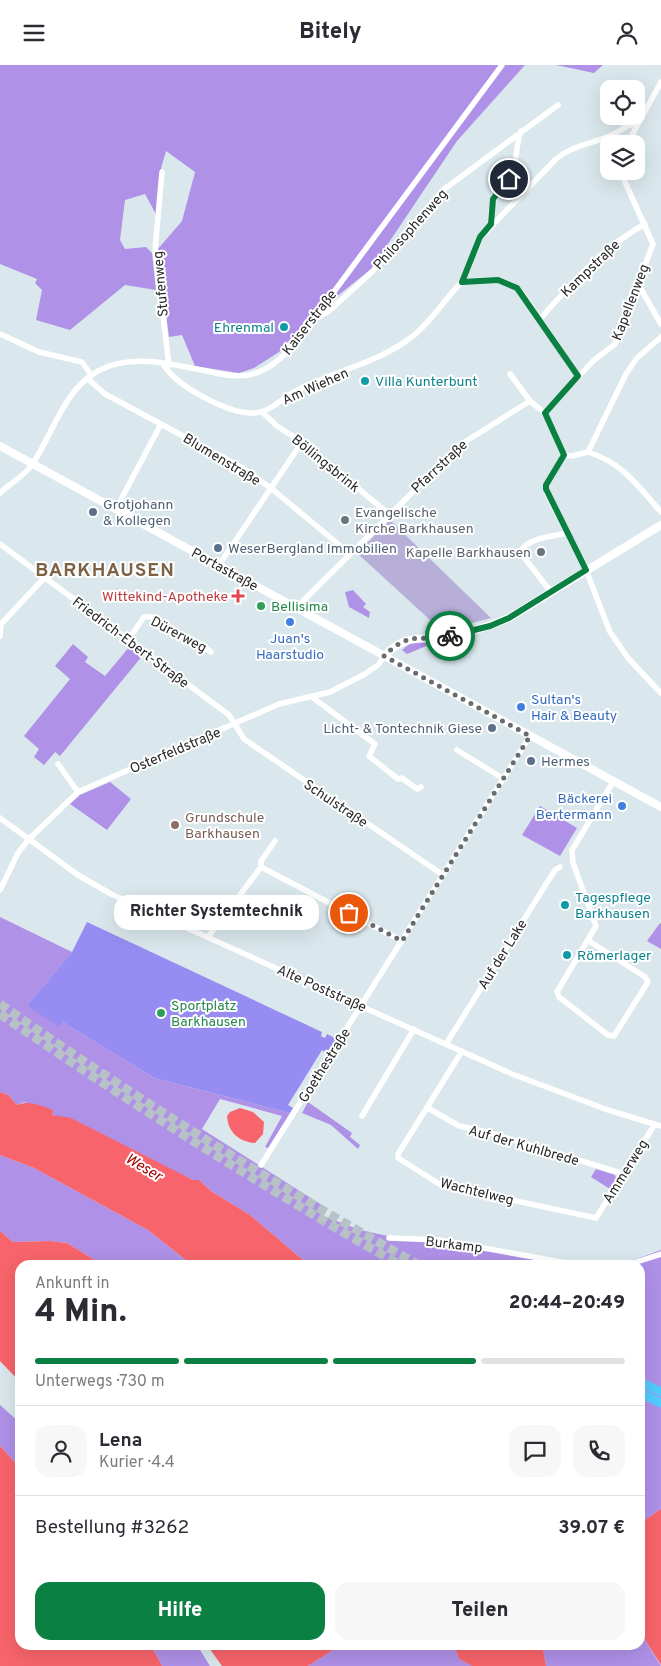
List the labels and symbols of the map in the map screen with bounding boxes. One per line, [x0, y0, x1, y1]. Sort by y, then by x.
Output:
pin [488, 158, 530, 200]
street label: Philosophenweg [370, 186, 452, 274]
street label: Kampstraße [558, 237, 624, 301]
street label: Stufenweg [150, 250, 173, 318]
street label: Kapellenweg [609, 262, 654, 343]
street label: Kaiserstraße [279, 287, 341, 359]
place label: Ehrenmal [214, 320, 274, 337]
marker: Ehrenmal [278, 321, 290, 333]
street label: Am Wiehen [280, 365, 351, 410]
place label: Villa Kunterbunt [375, 374, 478, 391]
marker: Villa Kunterbunt [359, 375, 371, 387]
street label: Blumenstraße [179, 430, 263, 490]
street label: Böllingsbrink [288, 432, 362, 497]
street label: Pfarrstraße [408, 437, 472, 497]
place label: Grotjohann & Kollegen [103, 497, 174, 530]
place label: Evangelische Kirche Barkhausen [355, 505, 474, 538]
marker: Grotjohann & Kollegen [87, 506, 99, 518]
marker: Evangelische Kirche Barkhausen [339, 514, 351, 526]
place label: WeserBergland Immobilien [228, 541, 397, 558]
marker: WeserBergland Immobilien [212, 542, 224, 554]
street label: Portastraße [188, 545, 261, 596]
place label: Kapelle Barkhausen [406, 545, 531, 562]
marker: Kapelle Barkhausen [535, 546, 547, 558]
district label: BARKHAUSEN [35, 559, 175, 583]
place label: Wittekind-Apotheke [102, 589, 228, 606]
marker: Wittekind-Apotheke [232, 590, 244, 602]
street label: Friedrich-Ebert-Straße [69, 594, 192, 693]
place label: Bellisima [271, 599, 328, 616]
marker: Bellisima [255, 600, 267, 612]
courier [425, 611, 475, 661]
street label: Dürerweg [147, 613, 209, 657]
marker: Juan's Haarstudio [284, 616, 296, 628]
place label: Juan's Haarstudio [256, 631, 324, 664]
place label: Sultan's Hair & Beauty [531, 692, 617, 725]
marker: Sultan's Hair & Beauty [515, 701, 527, 713]
place label: Licht- & Tontechnik Giese [323, 721, 482, 738]
marker: Licht- & Tontechnik Giese [486, 722, 498, 734]
street label: Osterfeldstraße [128, 725, 224, 778]
place label: Hermes [541, 754, 590, 771]
marker: Hermes [525, 755, 537, 767]
street label: Schulstraße [300, 777, 370, 832]
place label: Bäckerei Bertermann [536, 791, 612, 824]
marker: Bäckerei Bertermann [616, 800, 628, 812]
place label: Grundschule Barkhausen [185, 810, 264, 843]
marker: Grundschule Barkhausen [169, 819, 181, 831]
place label: Tagespflege Barkhausen [575, 890, 651, 923]
pin [328, 892, 370, 934]
callout: Richter Systemtechnik [114, 895, 319, 931]
marker: Tagespflege Barkhausen [559, 899, 571, 911]
street label: Auf der Lake [475, 917, 531, 993]
place label: Römerlager [577, 948, 652, 965]
marker: Römerlager [561, 949, 573, 961]
street label: Alte Poststraße [274, 962, 369, 1017]
place label: Sportplatz Barkhausen [171, 998, 246, 1031]
marker: Sportplatz Barkhausen [155, 1007, 167, 1019]
street label: Goethestraße [296, 1025, 355, 1106]
street label: Auf der Kuhlbrede [466, 1123, 581, 1170]
street label: Ammerweg [600, 1137, 653, 1207]
water label: Weser [121, 1150, 166, 1187]
street label: Wachtelweg [438, 1175, 515, 1210]
street label: Burkamp [424, 1234, 483, 1257]

